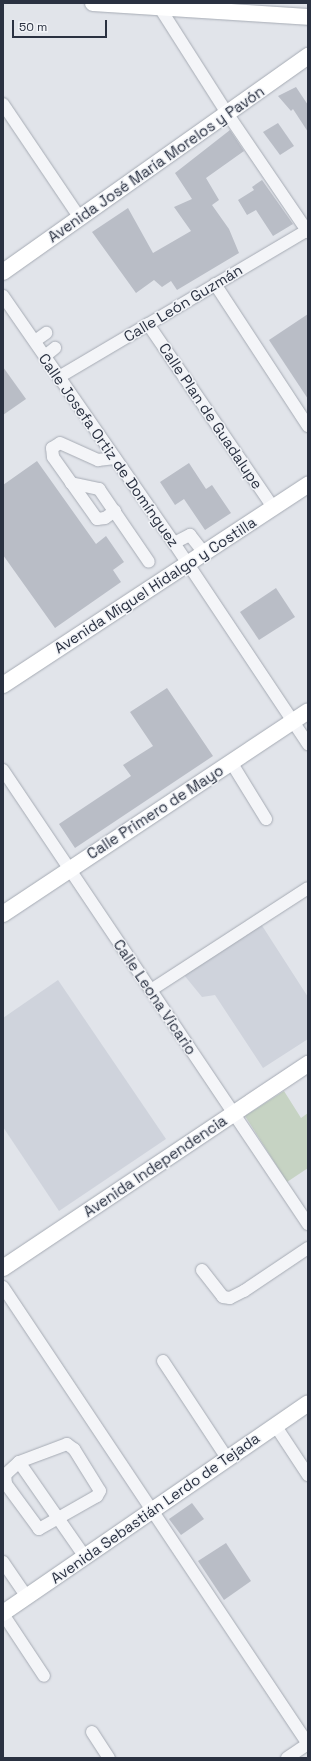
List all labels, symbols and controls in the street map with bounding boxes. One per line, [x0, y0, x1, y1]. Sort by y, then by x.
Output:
scale bar [14, 12, 109, 38]
text: 50 m [19, 19, 47, 35]
street label: Avenida José María Morelos y Pavón [44, 82, 268, 246]
street label: Calle León Guzmán [120, 260, 246, 346]
street label: Calle Plan de Guadalupe [155, 340, 267, 492]
street label: Calle Josefa Ortiz de Domínguez [35, 350, 183, 550]
street label: Avenida Miguel Hidalgo y Costilla [51, 513, 259, 657]
street label: Calle Primero de Mayo [83, 761, 227, 863]
street label: Calle Leona Vicario [110, 936, 200, 1058]
street label: Avenida Independencia [80, 1111, 230, 1221]
street label: Avenida Sebastián Lerdo de Tejada [47, 1429, 263, 1587]

